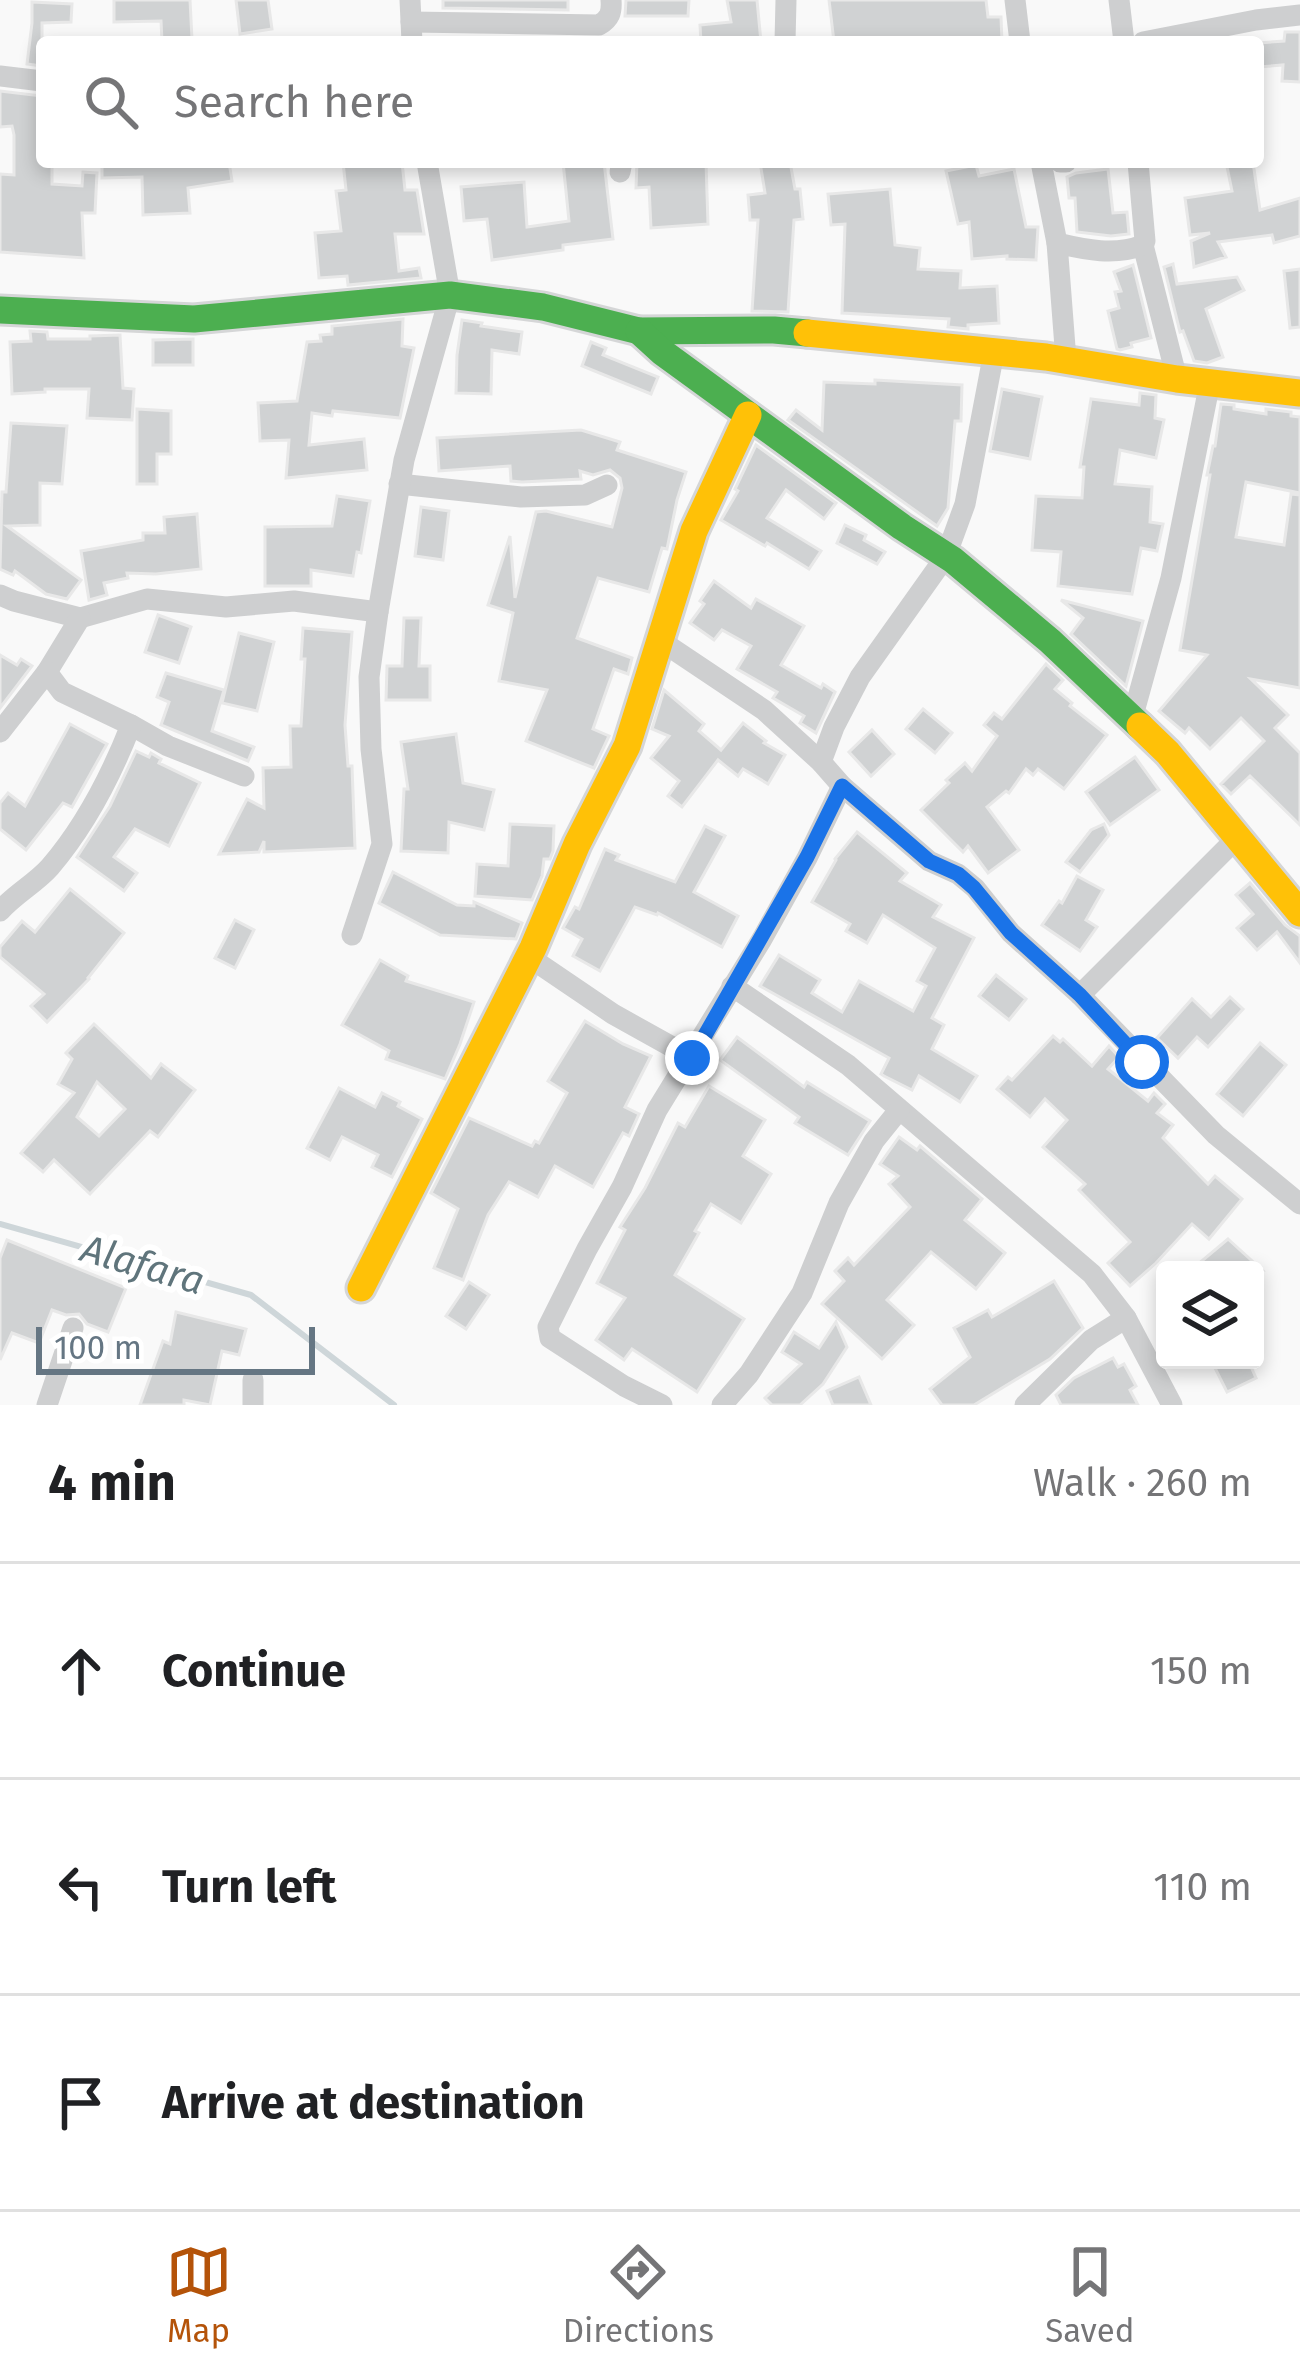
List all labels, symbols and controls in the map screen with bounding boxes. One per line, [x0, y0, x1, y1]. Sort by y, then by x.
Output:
search box [36, 36, 1264, 168]
icon: search [78, 69, 144, 135]
text: Search here [174, 75, 414, 129]
route end [665, 1031, 719, 1085]
route start [1115, 1035, 1169, 1089]
water label: Alafara [74, 1225, 210, 1304]
map controls [1156, 1261, 1264, 1369]
button: layers [1156, 1261, 1264, 1369]
scale bar [36, 1321, 315, 1374]
text: 100 m [54, 1328, 142, 1368]
text: 4 min [48, 1452, 176, 1514]
text: Walk · 260 m [1033, 1460, 1252, 1506]
icon: ahead [48, 1638, 114, 1704]
text: Continue [162, 1644, 346, 1698]
text: 150 m [1150, 1648, 1252, 1694]
icon: left [48, 1854, 114, 1920]
text: Turn left [162, 1860, 336, 1914]
text: 110 m [1153, 1864, 1252, 1910]
icon: arrive [48, 2070, 114, 2136]
text: Arrive at destination [162, 2076, 585, 2130]
tab: Map [166, 2239, 232, 2351]
tab: Directions [563, 2239, 714, 2351]
tab: Saved [1045, 2239, 1134, 2351]

